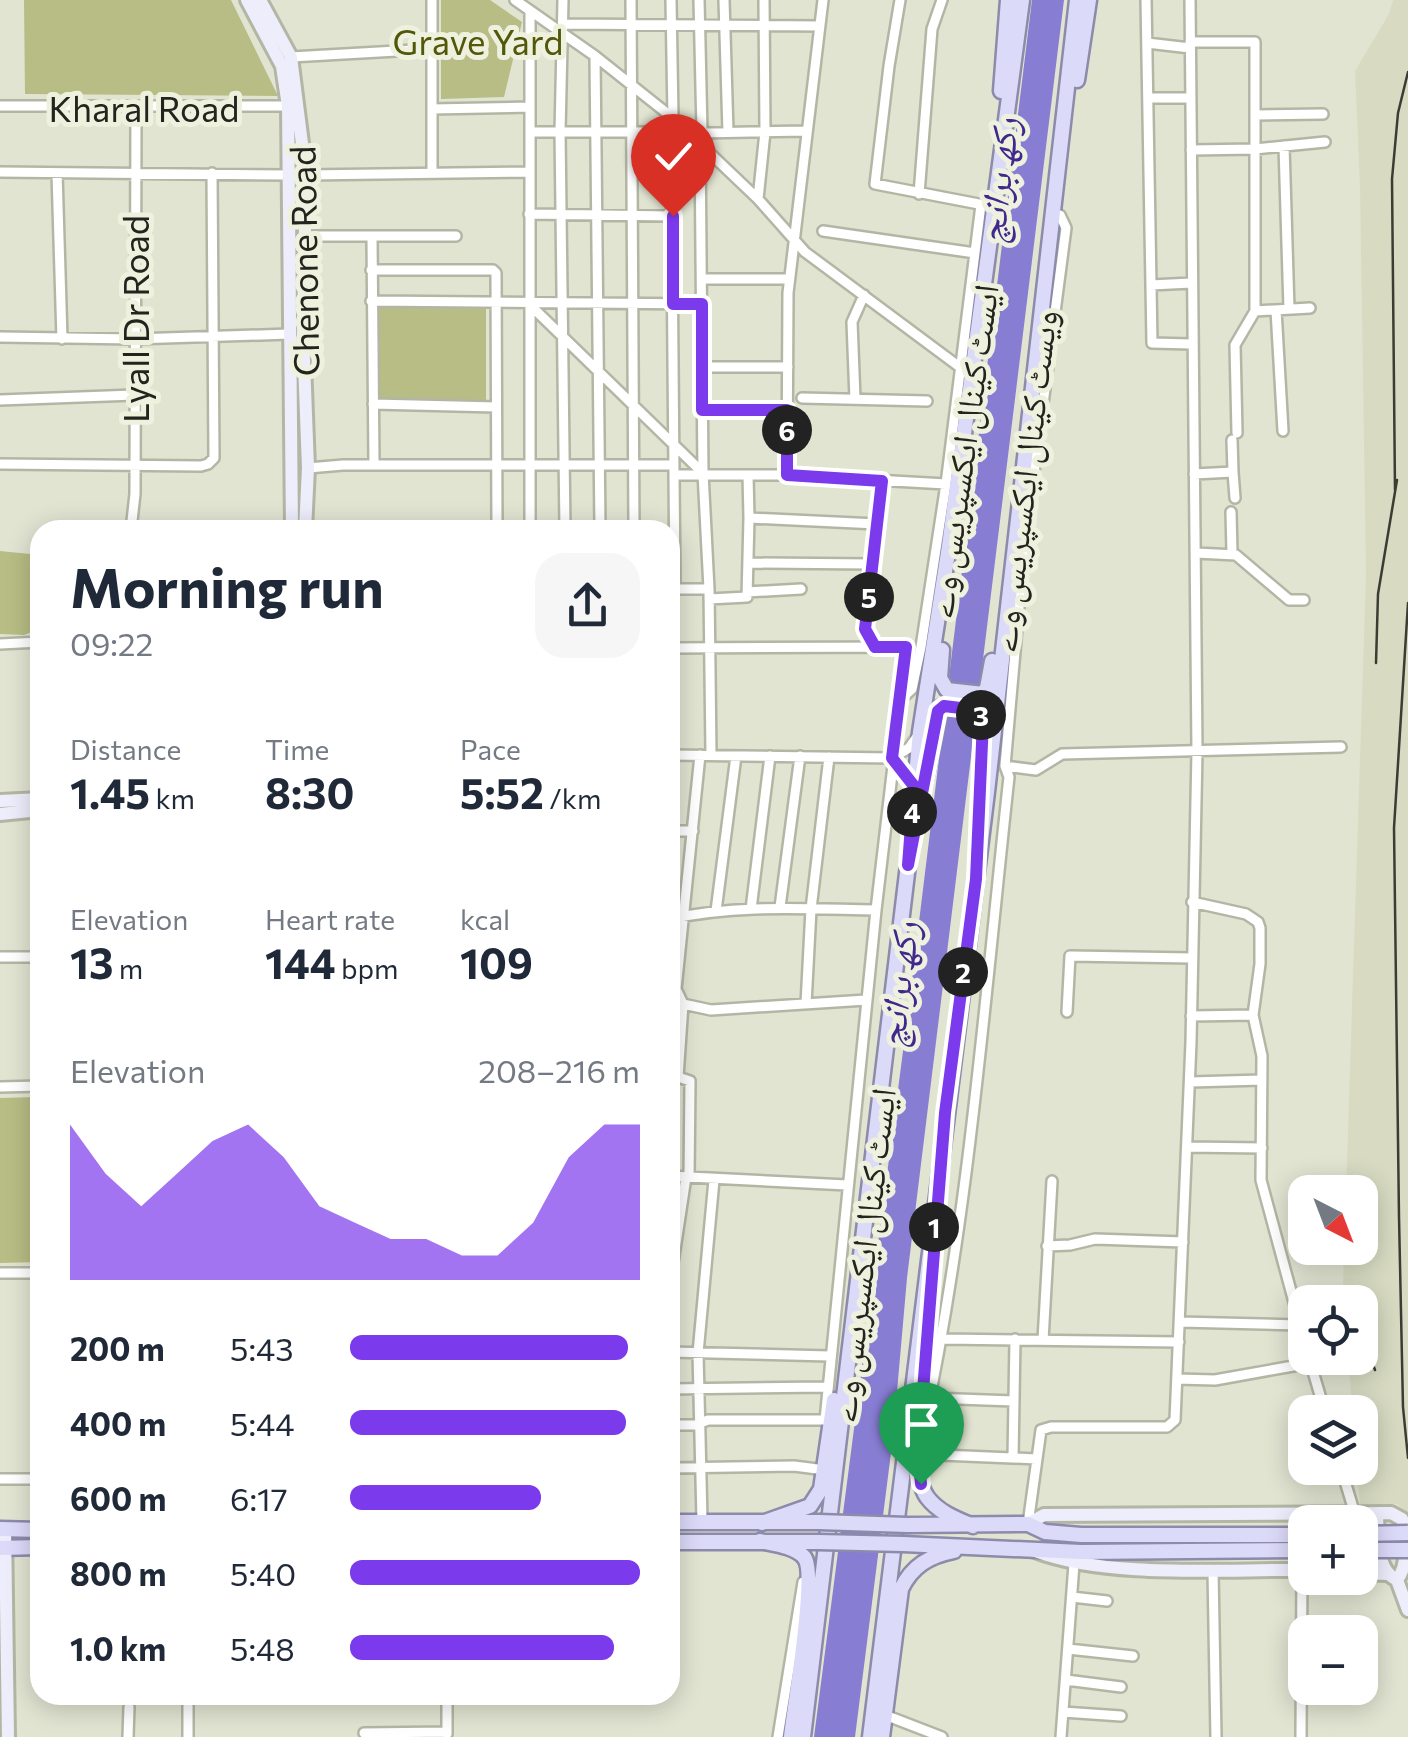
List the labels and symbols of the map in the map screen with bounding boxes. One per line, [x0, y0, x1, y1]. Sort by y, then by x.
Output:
park label: Grave Yard [393, 19, 563, 62]
street label: Kharal Road [48, 86, 240, 129]
pin [631, 114, 716, 217]
water label: رکھ برانچ [965, 114, 1030, 246]
street label: Chenone Road [279, 145, 327, 377]
street label: Lyall Dr Road [113, 215, 156, 423]
street label: ایسٹ کینال ایکسپریس وے [916, 281, 1008, 621]
street label: ویسٹ کینال ایکسپریس وے [980, 307, 1067, 655]
pin: 6 [762, 405, 812, 455]
pin: 5 [844, 572, 894, 622]
pin: 3 [956, 690, 1006, 740]
pin: 4 [887, 787, 937, 837]
water label: رکھ برانچ [865, 918, 930, 1050]
pin: 2 [938, 947, 988, 997]
street label: ایسٹ کینال ایکسپریس وے [819, 1085, 905, 1425]
north arrow [1288, 1175, 1378, 1265]
pin: 1 [909, 1202, 959, 1252]
pin [879, 1382, 964, 1485]

